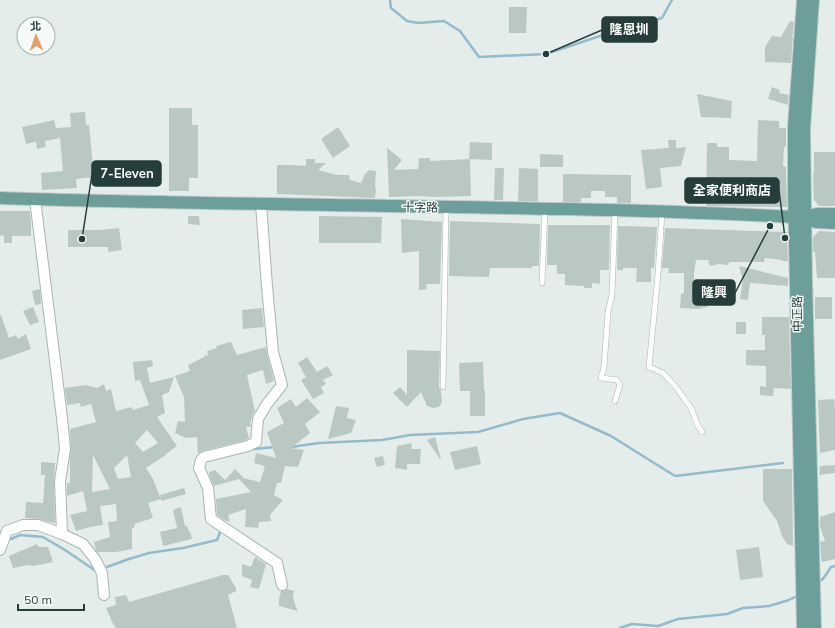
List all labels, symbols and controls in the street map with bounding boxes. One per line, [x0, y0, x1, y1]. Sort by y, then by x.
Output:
north arrow [16, 16, 56, 56]
callout: 隆恩圳 [602, 17, 657, 42]
text: 北 [30, 19, 41, 33]
text: 隆恩圳 [609, 21, 649, 37]
callout: 7-Eleven [92, 161, 161, 186]
text: 7-Eleven [100, 165, 154, 181]
callout: 全家便利商店 [685, 178, 779, 203]
text: 全家便利商店 [693, 182, 771, 198]
street label: 十字路 [402, 199, 438, 215]
callout: 隆興 [693, 280, 735, 305]
text: 隆興 [701, 284, 727, 300]
street label: 中正路 [789, 296, 805, 332]
scale bar [18, 586, 84, 612]
text: 50 m [24, 592, 52, 607]

